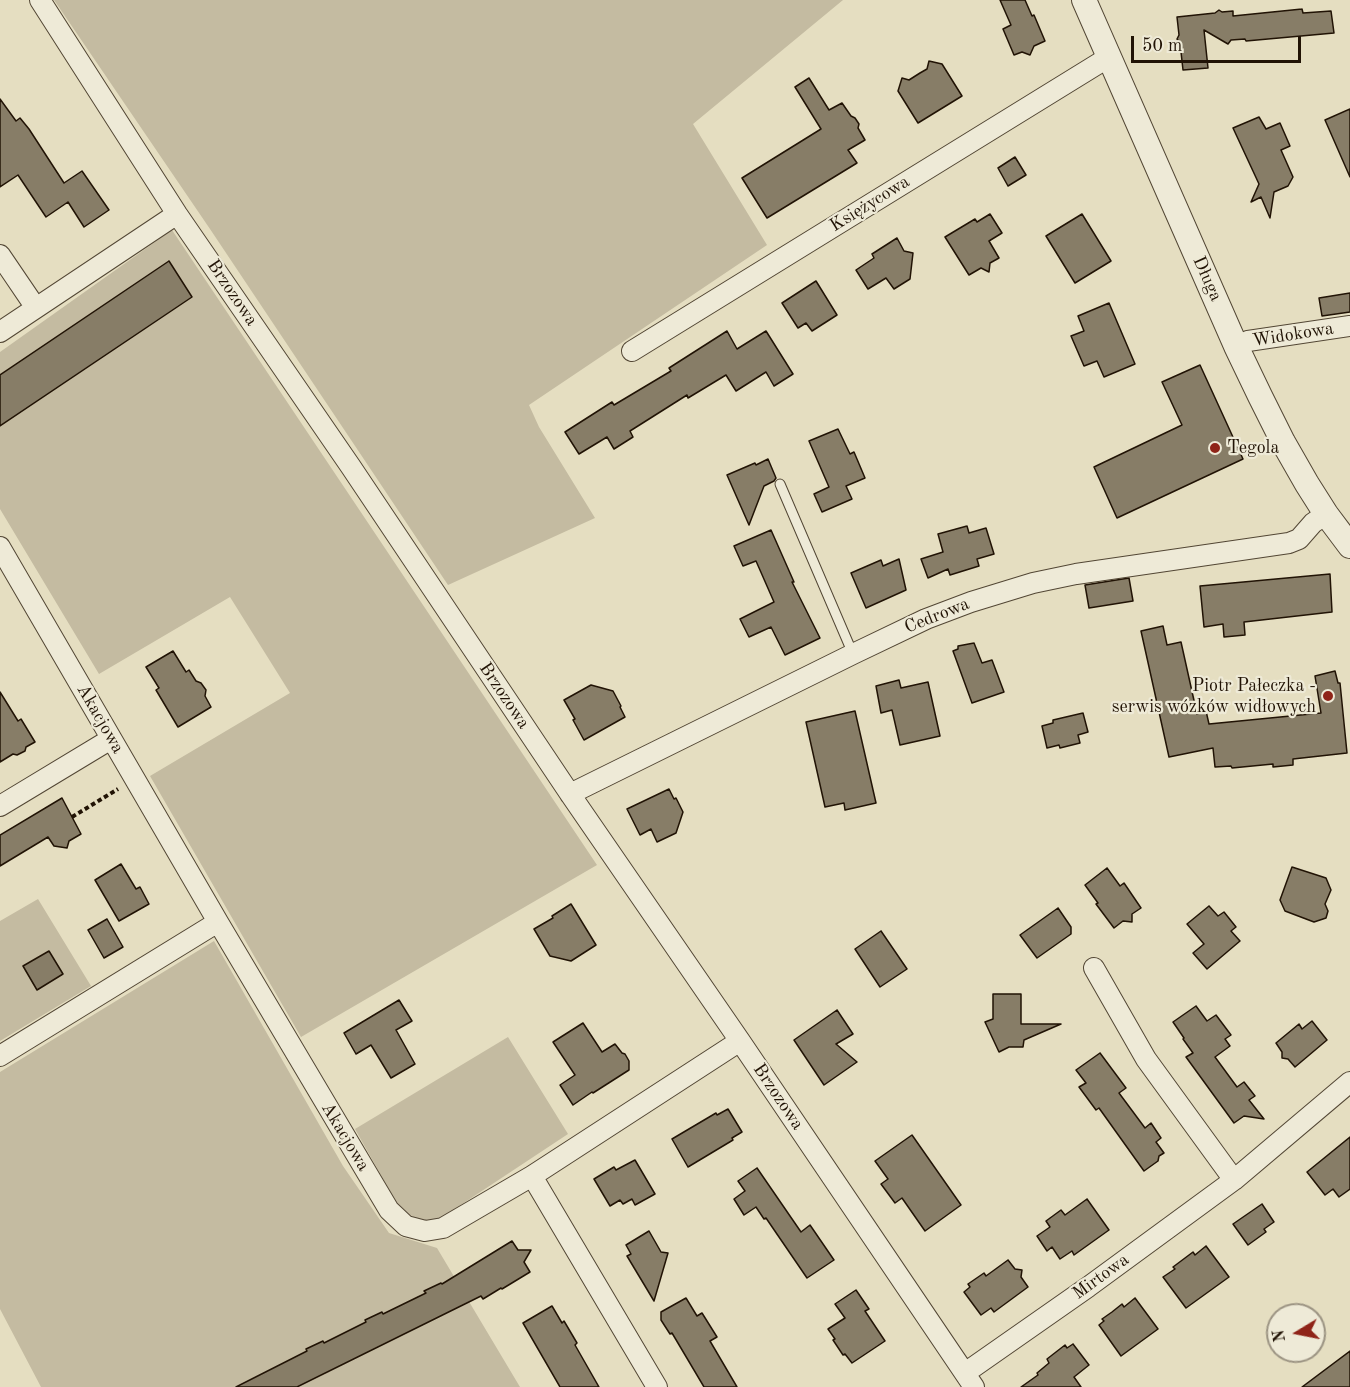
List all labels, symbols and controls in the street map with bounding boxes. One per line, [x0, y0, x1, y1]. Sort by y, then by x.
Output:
scale bar [1134, 24, 1304, 62]
text: 50 m [1142, 37, 1182, 55]
street label: Księżycowa [826, 171, 914, 237]
street label: Długa [1188, 253, 1226, 305]
street label: Brzozowa [202, 256, 262, 330]
street label: Widokowa [1251, 318, 1335, 352]
place label: Tegola [1227, 437, 1279, 459]
marker: Tegola [1208, 441, 1222, 455]
street label: Cedrowa [901, 593, 973, 639]
street label: Brzozowa [474, 659, 534, 733]
place label: Piotr Pałeczka - serwis wózków widłowych [1112, 675, 1316, 718]
street label: Akacjowa [72, 680, 128, 758]
marker: Piotr Pałeczka - serwis wózków widłowych [1321, 689, 1335, 703]
street label: Brzozowa [748, 1060, 808, 1134]
street label: Akacjowa [316, 1099, 374, 1175]
street label: Mirtowa [1069, 1249, 1133, 1305]
north arrow [1266, 1303, 1326, 1363]
text: N [1271, 1328, 1289, 1343]

